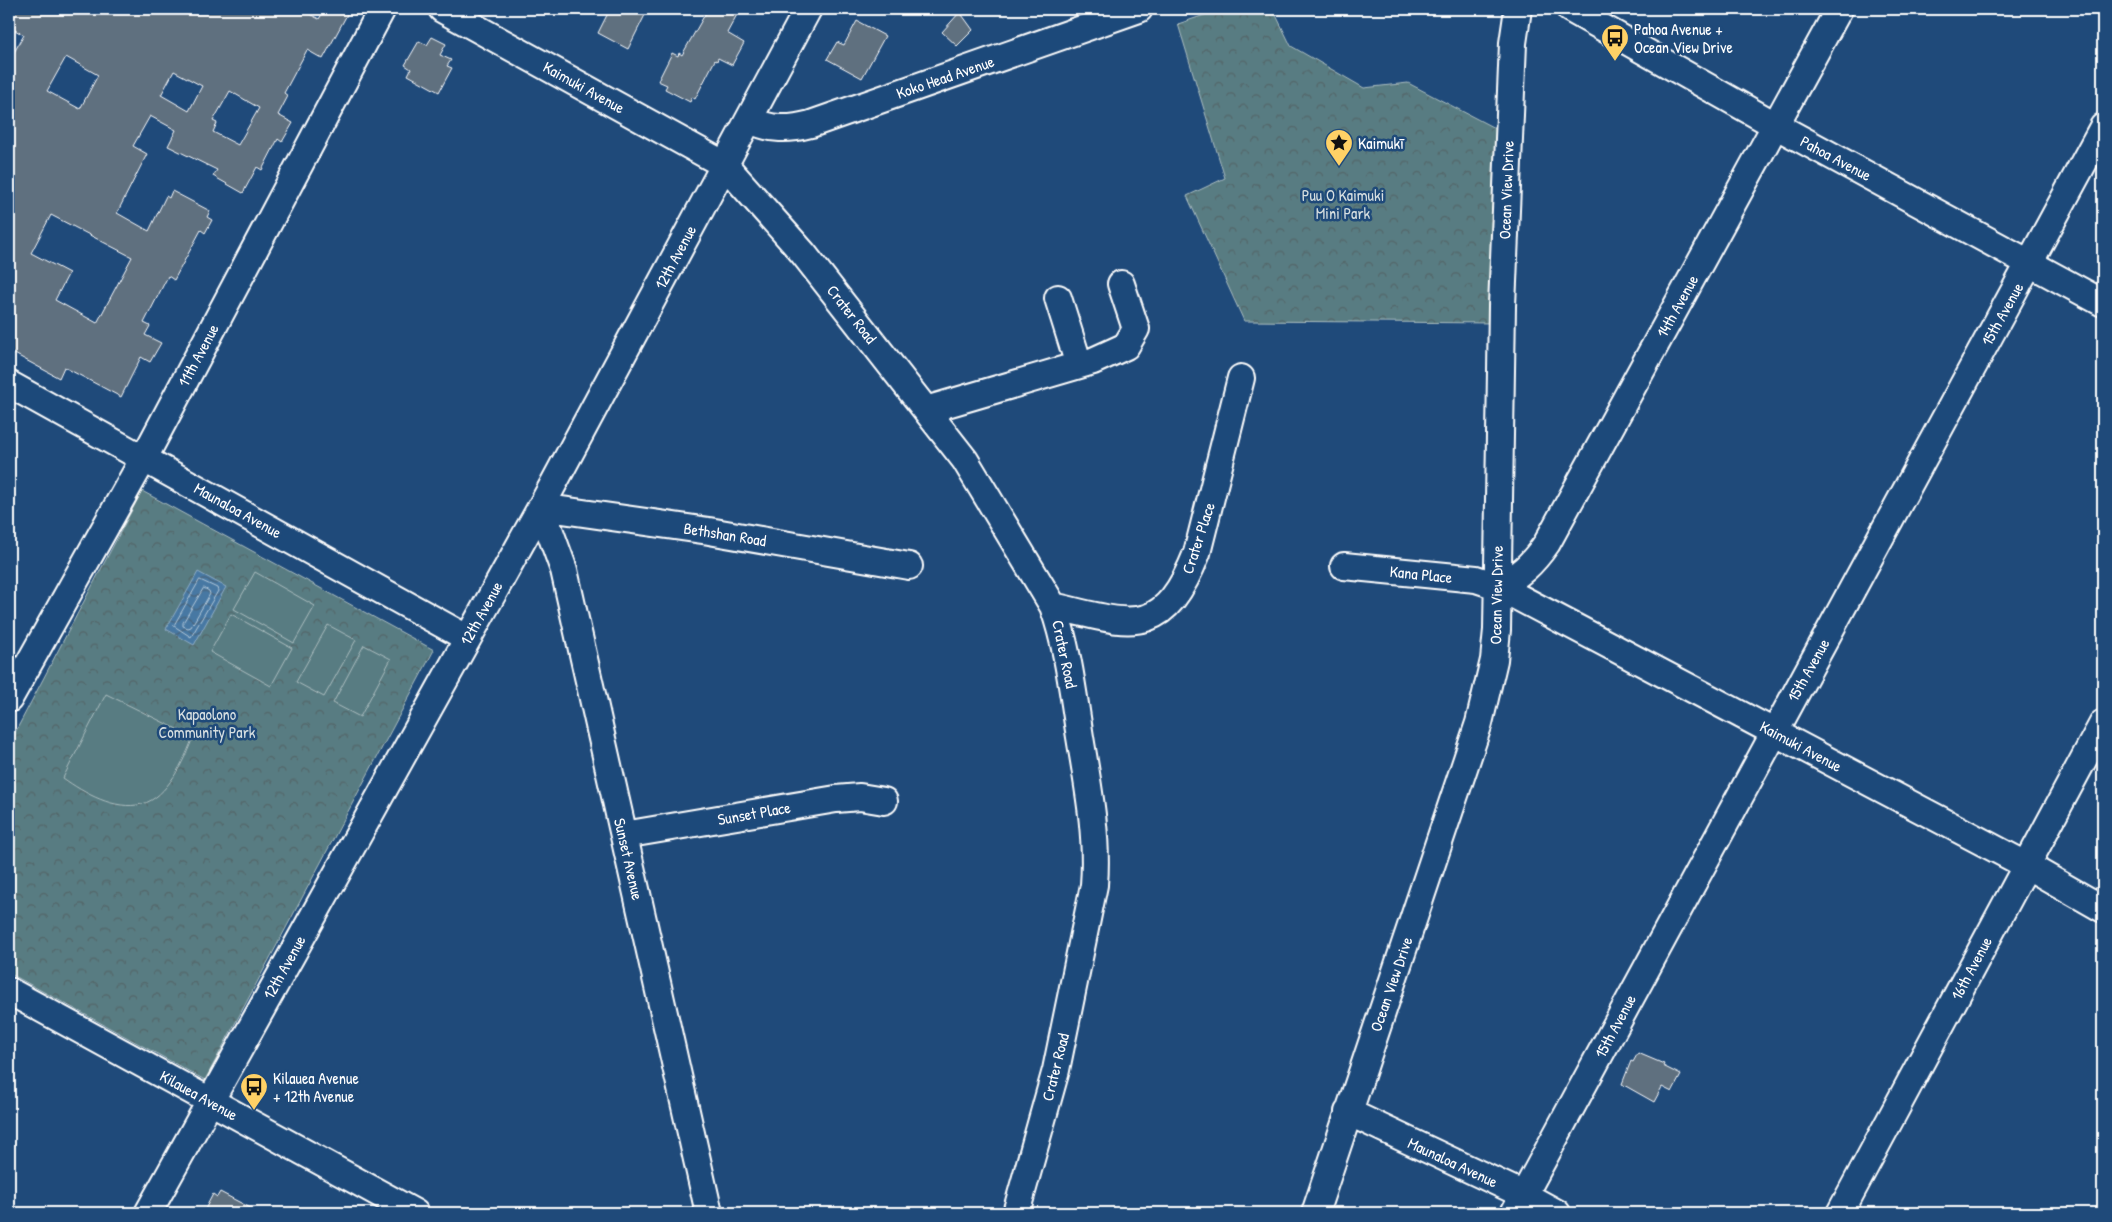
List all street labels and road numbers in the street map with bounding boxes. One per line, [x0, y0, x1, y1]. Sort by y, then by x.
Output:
street label: Koko Head Avenue [893, 50, 997, 104]
street label: Kaimuki Avenue [539, 56, 629, 119]
street label: Pahoa Avenue [1797, 130, 1876, 186]
street label: Ocean View Drive [1493, 140, 1519, 240]
street label: 12th Avenue [649, 220, 701, 293]
street label: 14th Avenue [1651, 270, 1703, 341]
street label: 15th Avenue [1976, 278, 2029, 350]
street label: Crater Road [822, 280, 882, 348]
street label: 11th Avenue [172, 319, 224, 390]
street label: Maunaloa Avenue [190, 477, 286, 543]
street label: Crater Place [1176, 499, 1220, 576]
street label: Bethshan Road [682, 517, 768, 551]
street label: Ocean View Drive [1484, 545, 1508, 645]
street label: Kana Place [1389, 560, 1454, 588]
street label: 12th Avenue [454, 577, 508, 649]
street label: Crater Road [1047, 618, 1083, 690]
street label: 15th Avenue [1782, 634, 1835, 706]
street label: Kaimuki Avenue [1756, 715, 1846, 777]
street label: Sunset Place [716, 796, 793, 830]
street label: Sunset Avenue [609, 816, 649, 903]
street label: 12th Avenue [257, 931, 311, 1003]
street label: 16th Avenue [1945, 932, 1997, 1003]
street label: Ocean View Drive [1365, 933, 1418, 1034]
street label: 15th Avenue [1589, 990, 1641, 1062]
street label: Crater Road [1036, 1031, 1074, 1103]
street label: Kilauea Avenue [156, 1065, 242, 1126]
street label: Maunaloa Avenue [1404, 1132, 1502, 1193]

